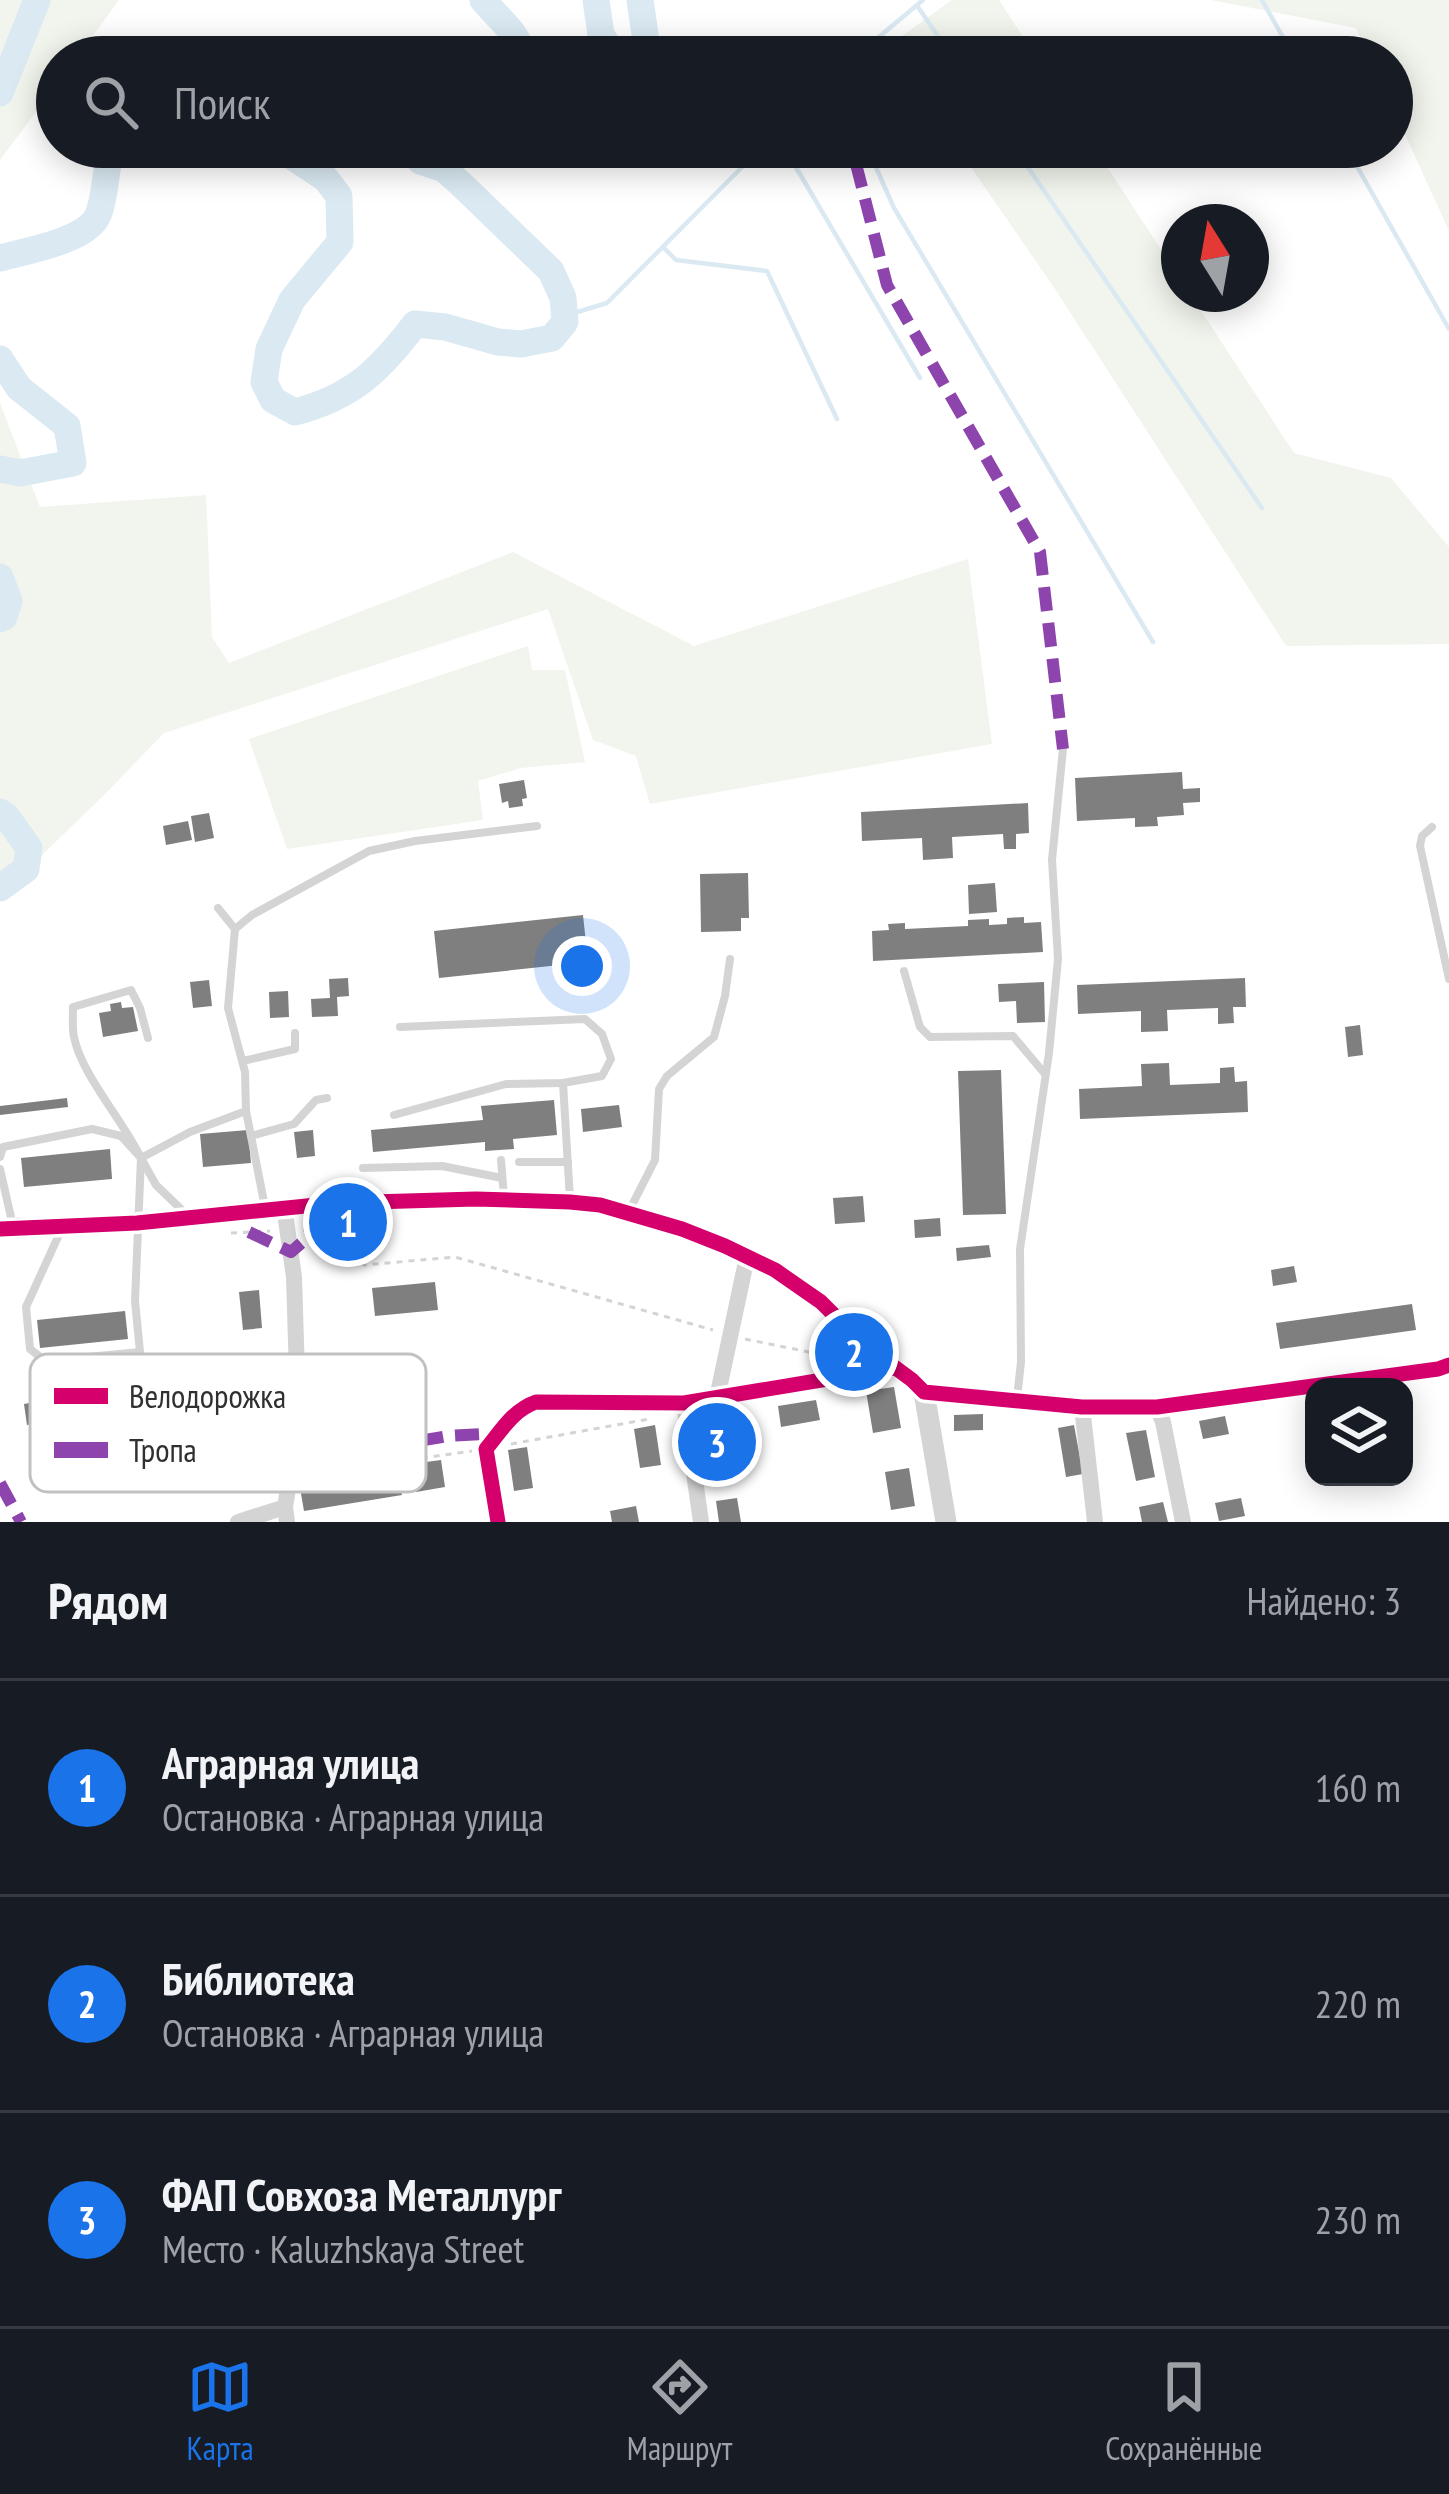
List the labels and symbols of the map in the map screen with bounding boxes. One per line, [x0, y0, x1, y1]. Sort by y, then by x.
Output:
north arrow [1161, 204, 1269, 312]
your location [552, 936, 612, 996]
pin: 1 [309, 1177, 387, 1267]
pin: 2 [815, 1307, 893, 1397]
legend [30, 1354, 426, 1492]
text: Велодорожка [129, 1374, 286, 1417]
pin: 3 [678, 1397, 756, 1487]
text: Тропа [129, 1428, 197, 1471]

